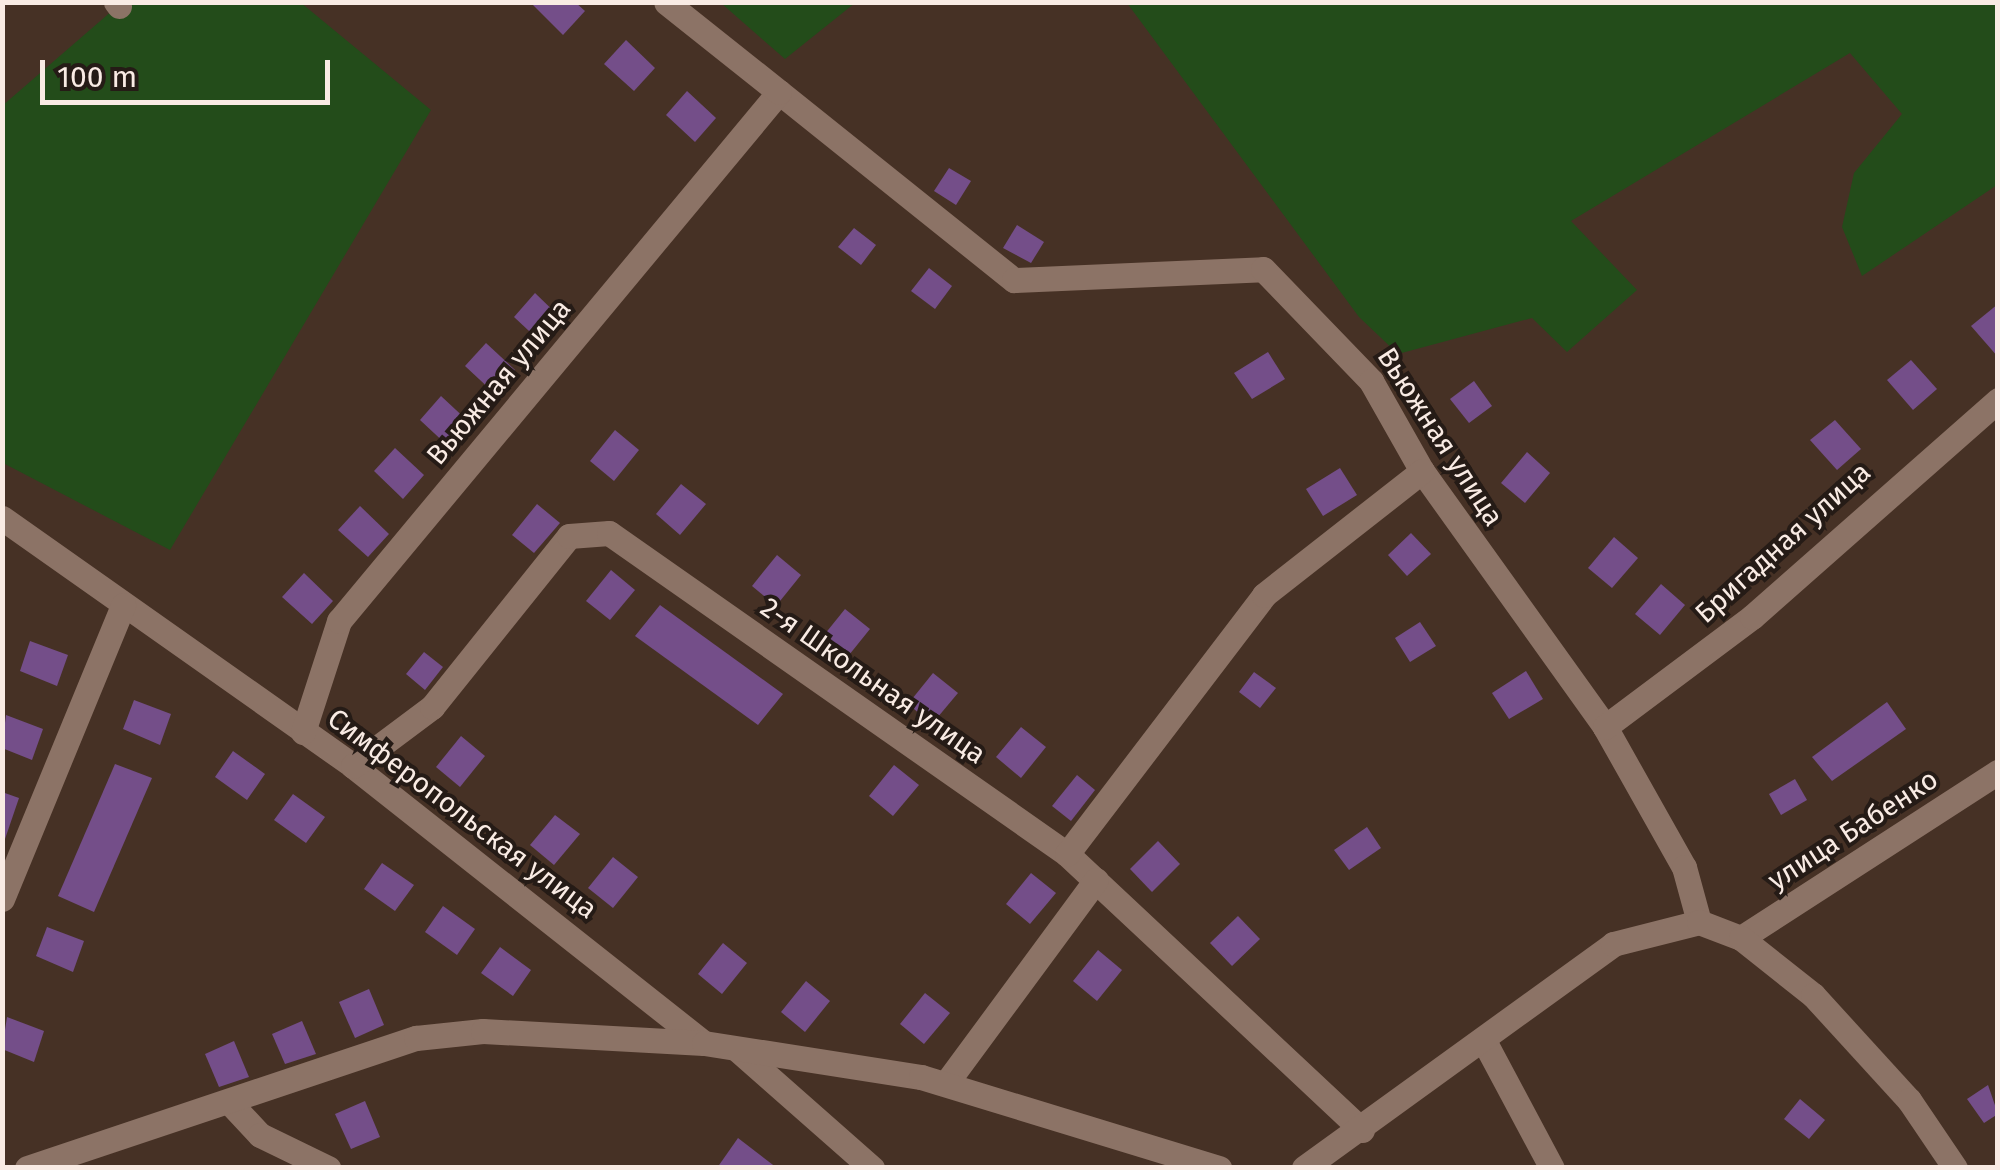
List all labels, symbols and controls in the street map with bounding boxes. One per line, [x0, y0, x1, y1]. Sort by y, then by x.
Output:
scale bar [45, 40, 335, 102]
text: 100 m [57, 59, 137, 95]
street label: Вьюжная улица [420, 292, 578, 472]
street label: Вьюжная улица [1370, 341, 1510, 533]
street label: Бригадная улица [1688, 456, 1878, 630]
street label: 2-я Школьная улица [754, 591, 992, 771]
street label: Симферопольская улица [321, 702, 603, 926]
street label: улица Бабенко [1762, 763, 1944, 897]

